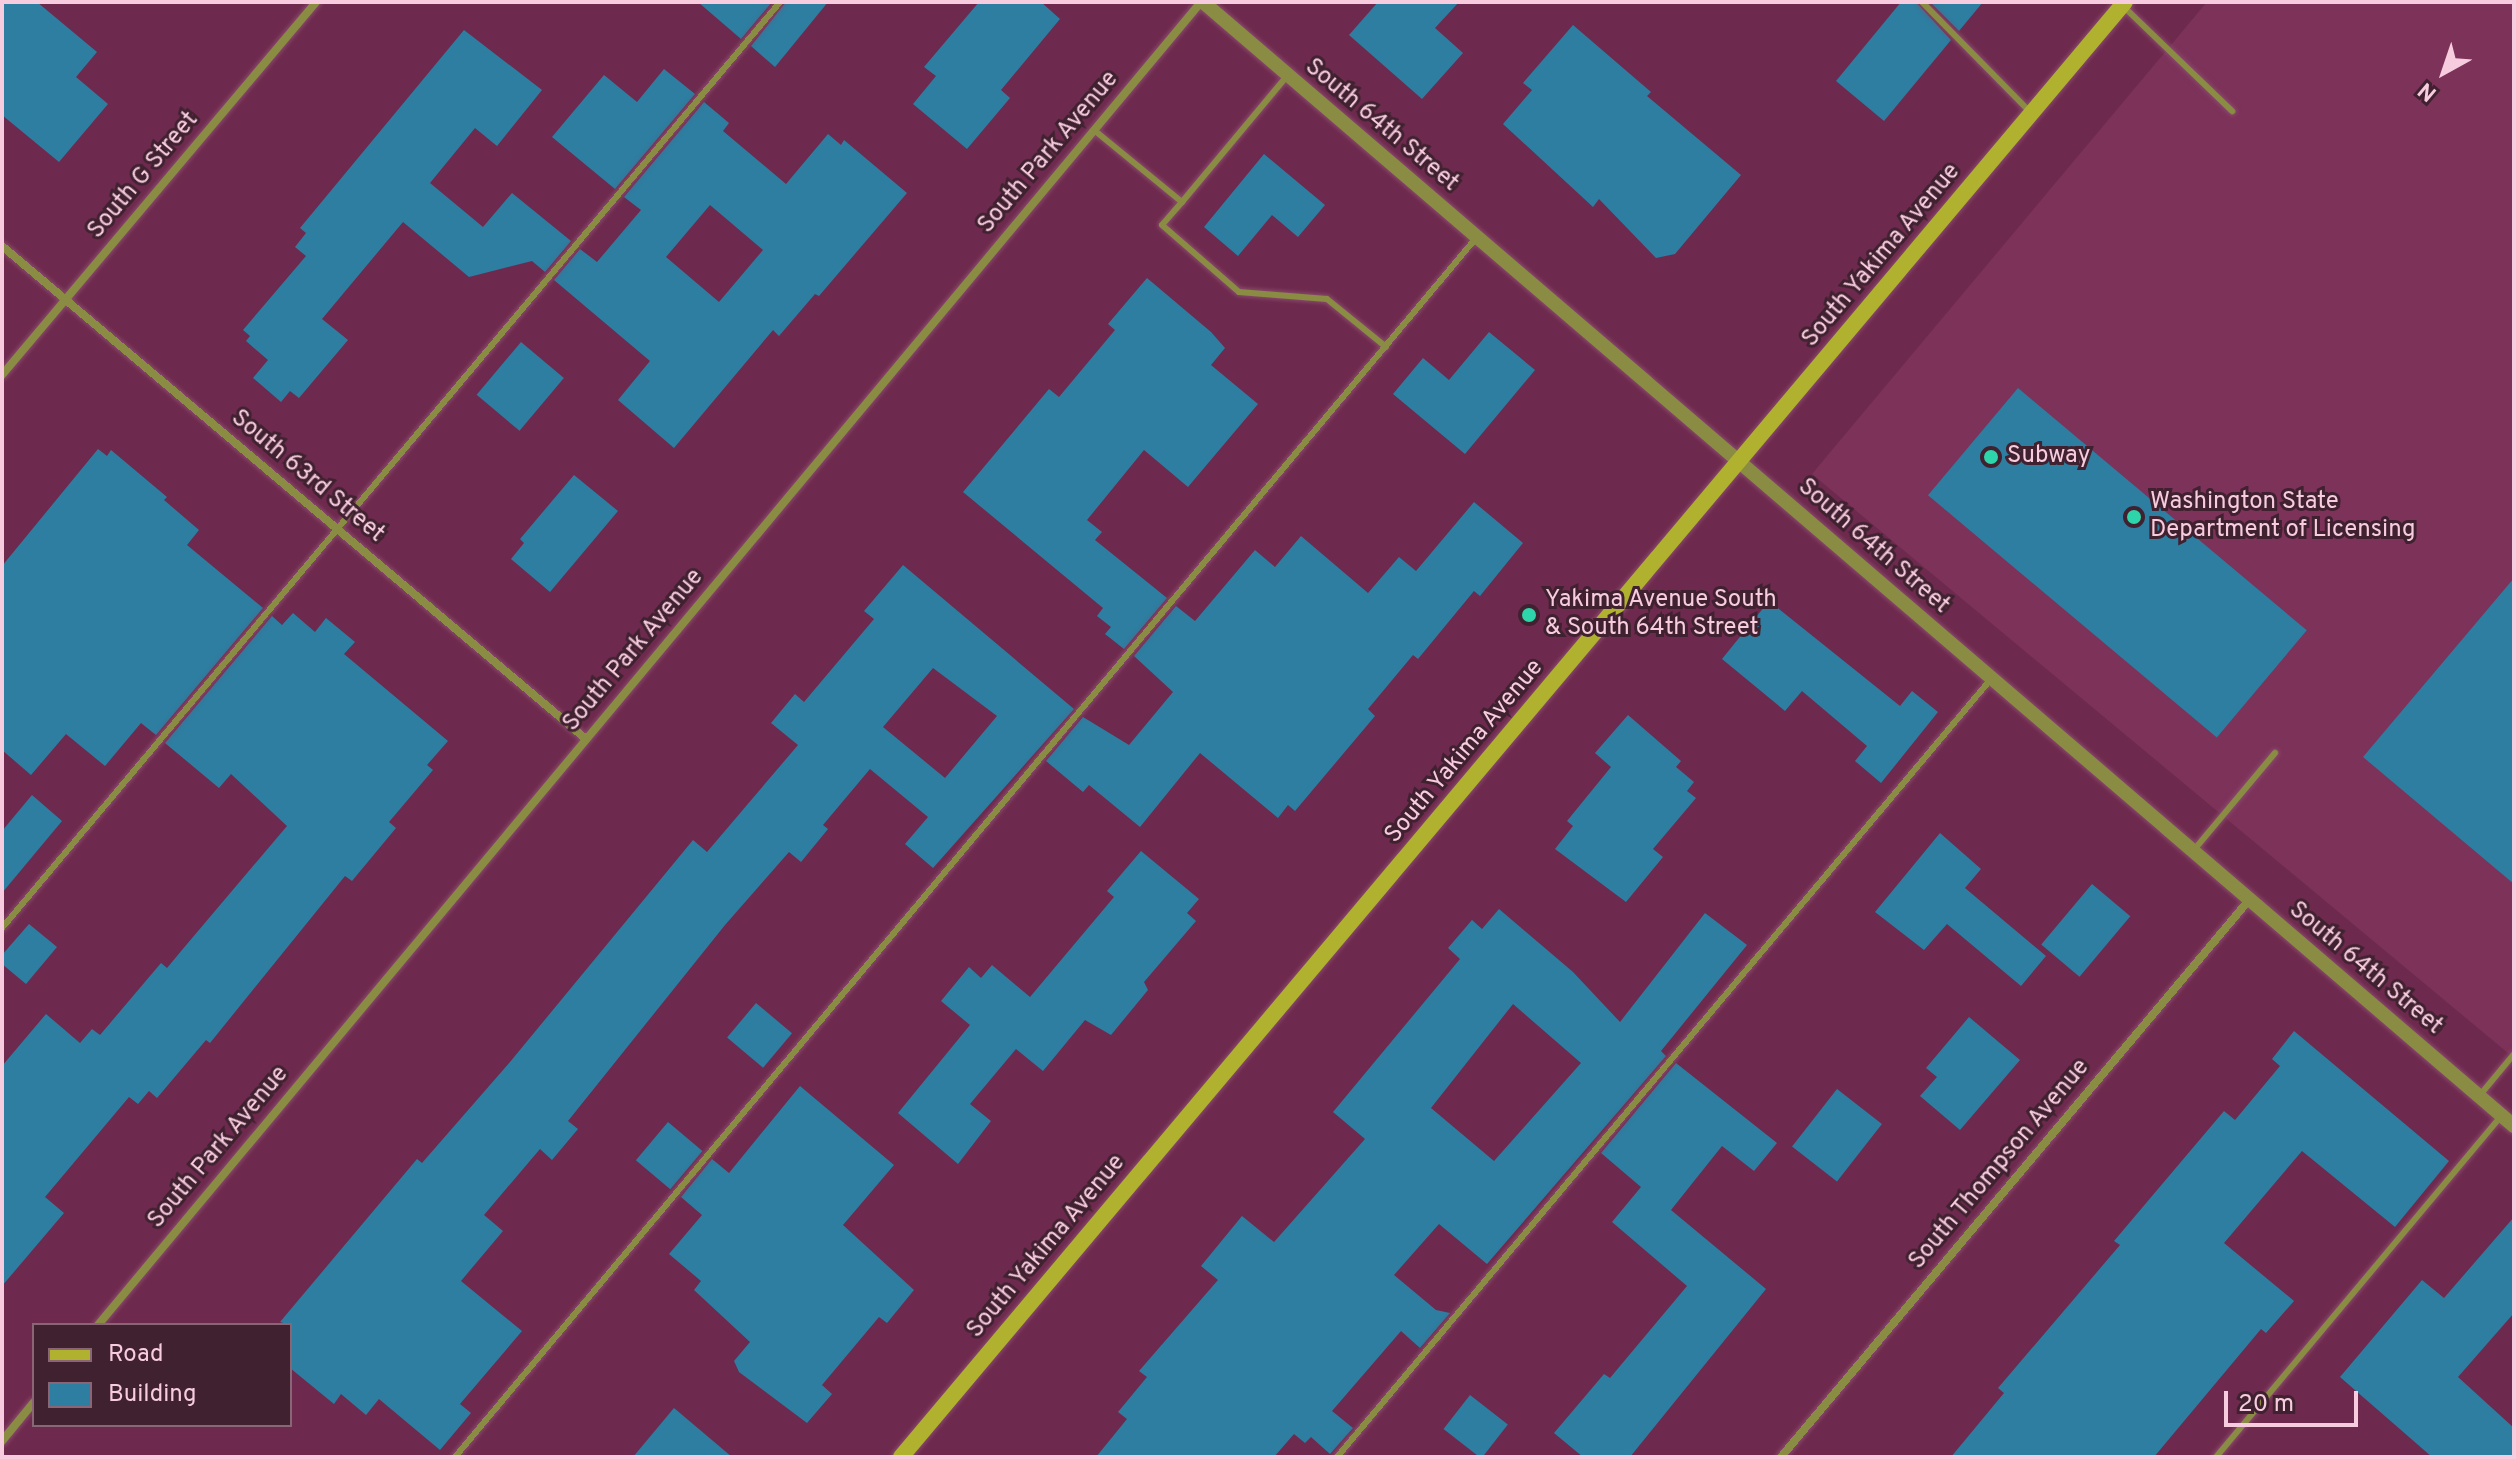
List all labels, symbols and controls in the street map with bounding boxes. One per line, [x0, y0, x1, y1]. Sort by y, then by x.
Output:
north arrow [2404, 32, 2484, 112]
street label: South 64th Street [1298, 53, 1464, 199]
street label: South Park Avenue [972, 66, 1126, 240]
text: N [2414, 75, 2443, 106]
street label: South G Street [83, 107, 205, 245]
street label: South Yakima Avenue [1796, 158, 1968, 354]
street label: South 63rd Street [224, 404, 390, 550]
place label: Subway [2007, 443, 2090, 471]
marker: Subway [1982, 448, 2000, 466]
street label: South 64th Street [1791, 473, 1955, 621]
place label: Washington State Department of Licensing [2150, 489, 2416, 545]
marker: Washington State Department of Licensing [2125, 508, 2143, 526]
street label: South Park Avenue [557, 564, 711, 738]
place label: Yakima Avenue South & South 64th Street [1545, 587, 1778, 643]
marker: Yakima Avenue South & South 64th Street [1520, 606, 1538, 624]
street label: South Yakima Avenue [1379, 654, 1551, 850]
street label: South 64th Street [2282, 896, 2448, 1042]
street label: South Thompson Avenue [1903, 1053, 2097, 1277]
street label: South Park Avenue [142, 1061, 296, 1235]
street label: South Yakima Avenue [961, 1149, 1133, 1345]
legend [32, 1323, 292, 1427]
text: Road [108, 1340, 164, 1370]
scale bar [2228, 1375, 2362, 1425]
text: Building [108, 1380, 197, 1410]
text: 20 m [2238, 1390, 2294, 1420]

